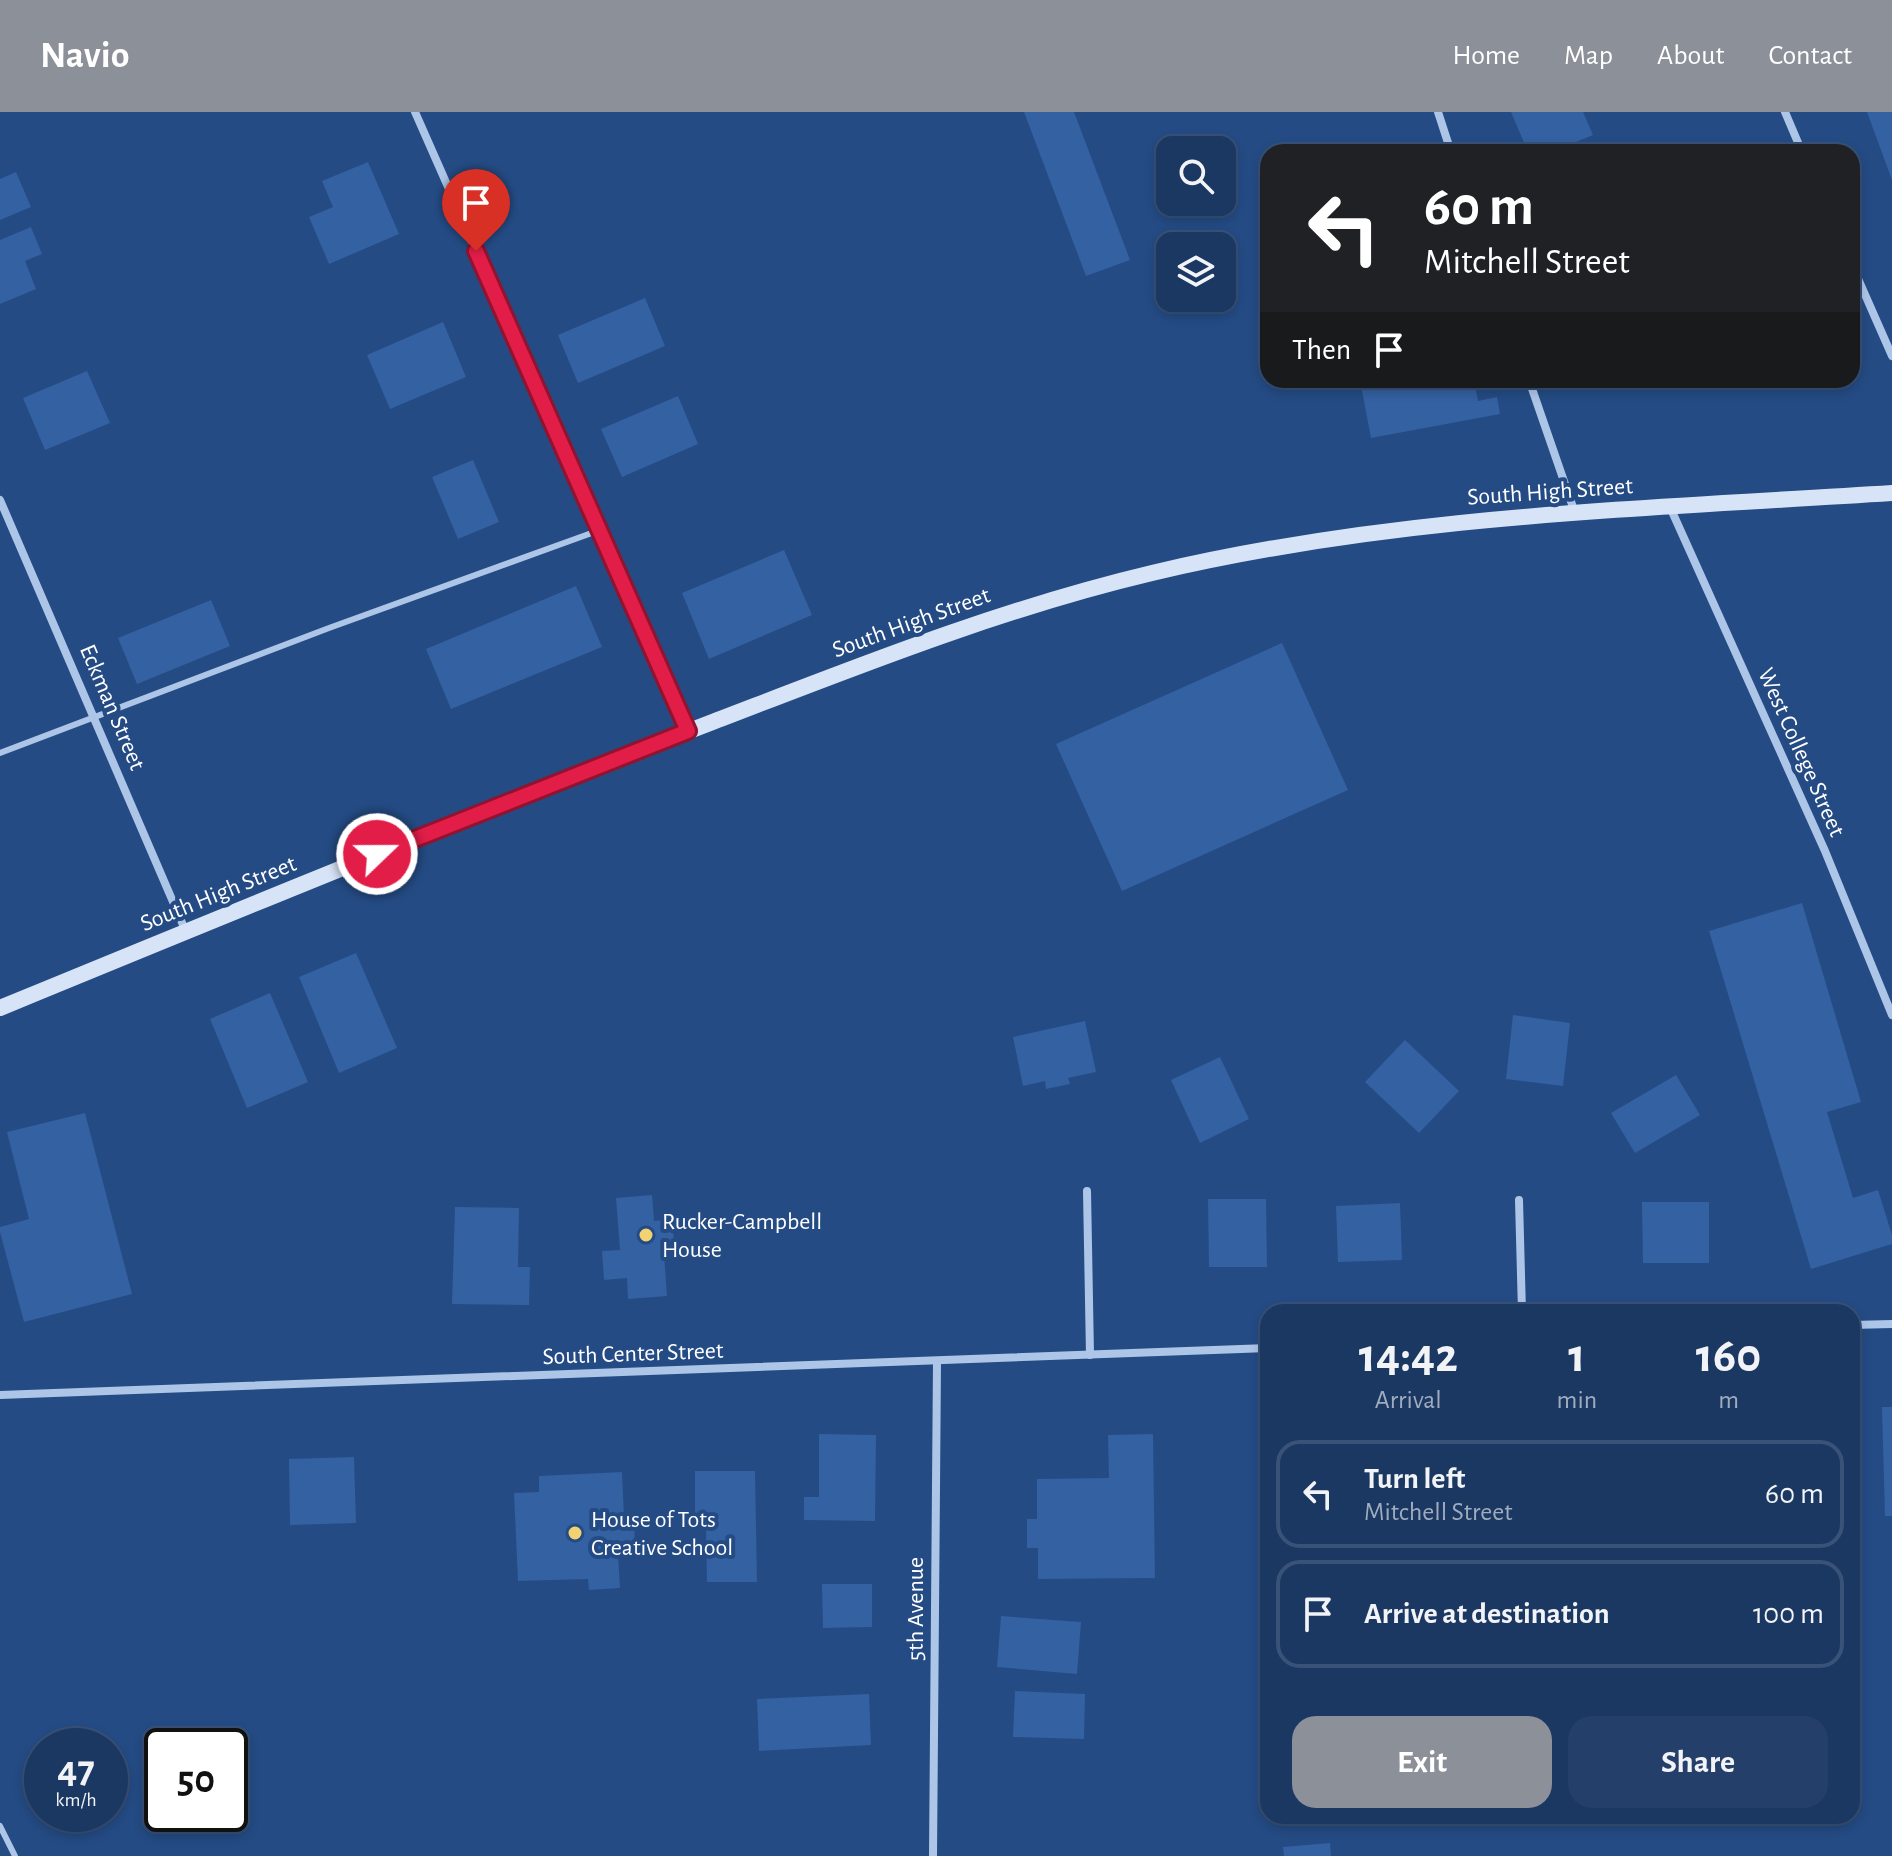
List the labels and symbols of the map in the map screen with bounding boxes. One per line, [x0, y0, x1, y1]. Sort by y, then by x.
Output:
pin [442, 169, 510, 251]
street label: South High Street [1467, 474, 1634, 510]
street label: South High Street [829, 583, 994, 663]
street label: Eckman Street [75, 641, 149, 774]
street label: West College Street [1753, 665, 1849, 841]
position arrow [335, 812, 419, 896]
street label: South High Street [137, 852, 300, 936]
place label: Rucker-Campbell House [662, 1210, 822, 1262]
marker: Rucker-Campbell House [637, 1226, 655, 1244]
street label: South Center Street [542, 1339, 724, 1369]
place label: House of Tots Creative School [591, 1508, 733, 1560]
marker: House of Tots Creative School [566, 1524, 584, 1542]
street label: 5th Avenue [904, 1557, 928, 1661]
speed limit sign: 50 [144, 1728, 248, 1832]

